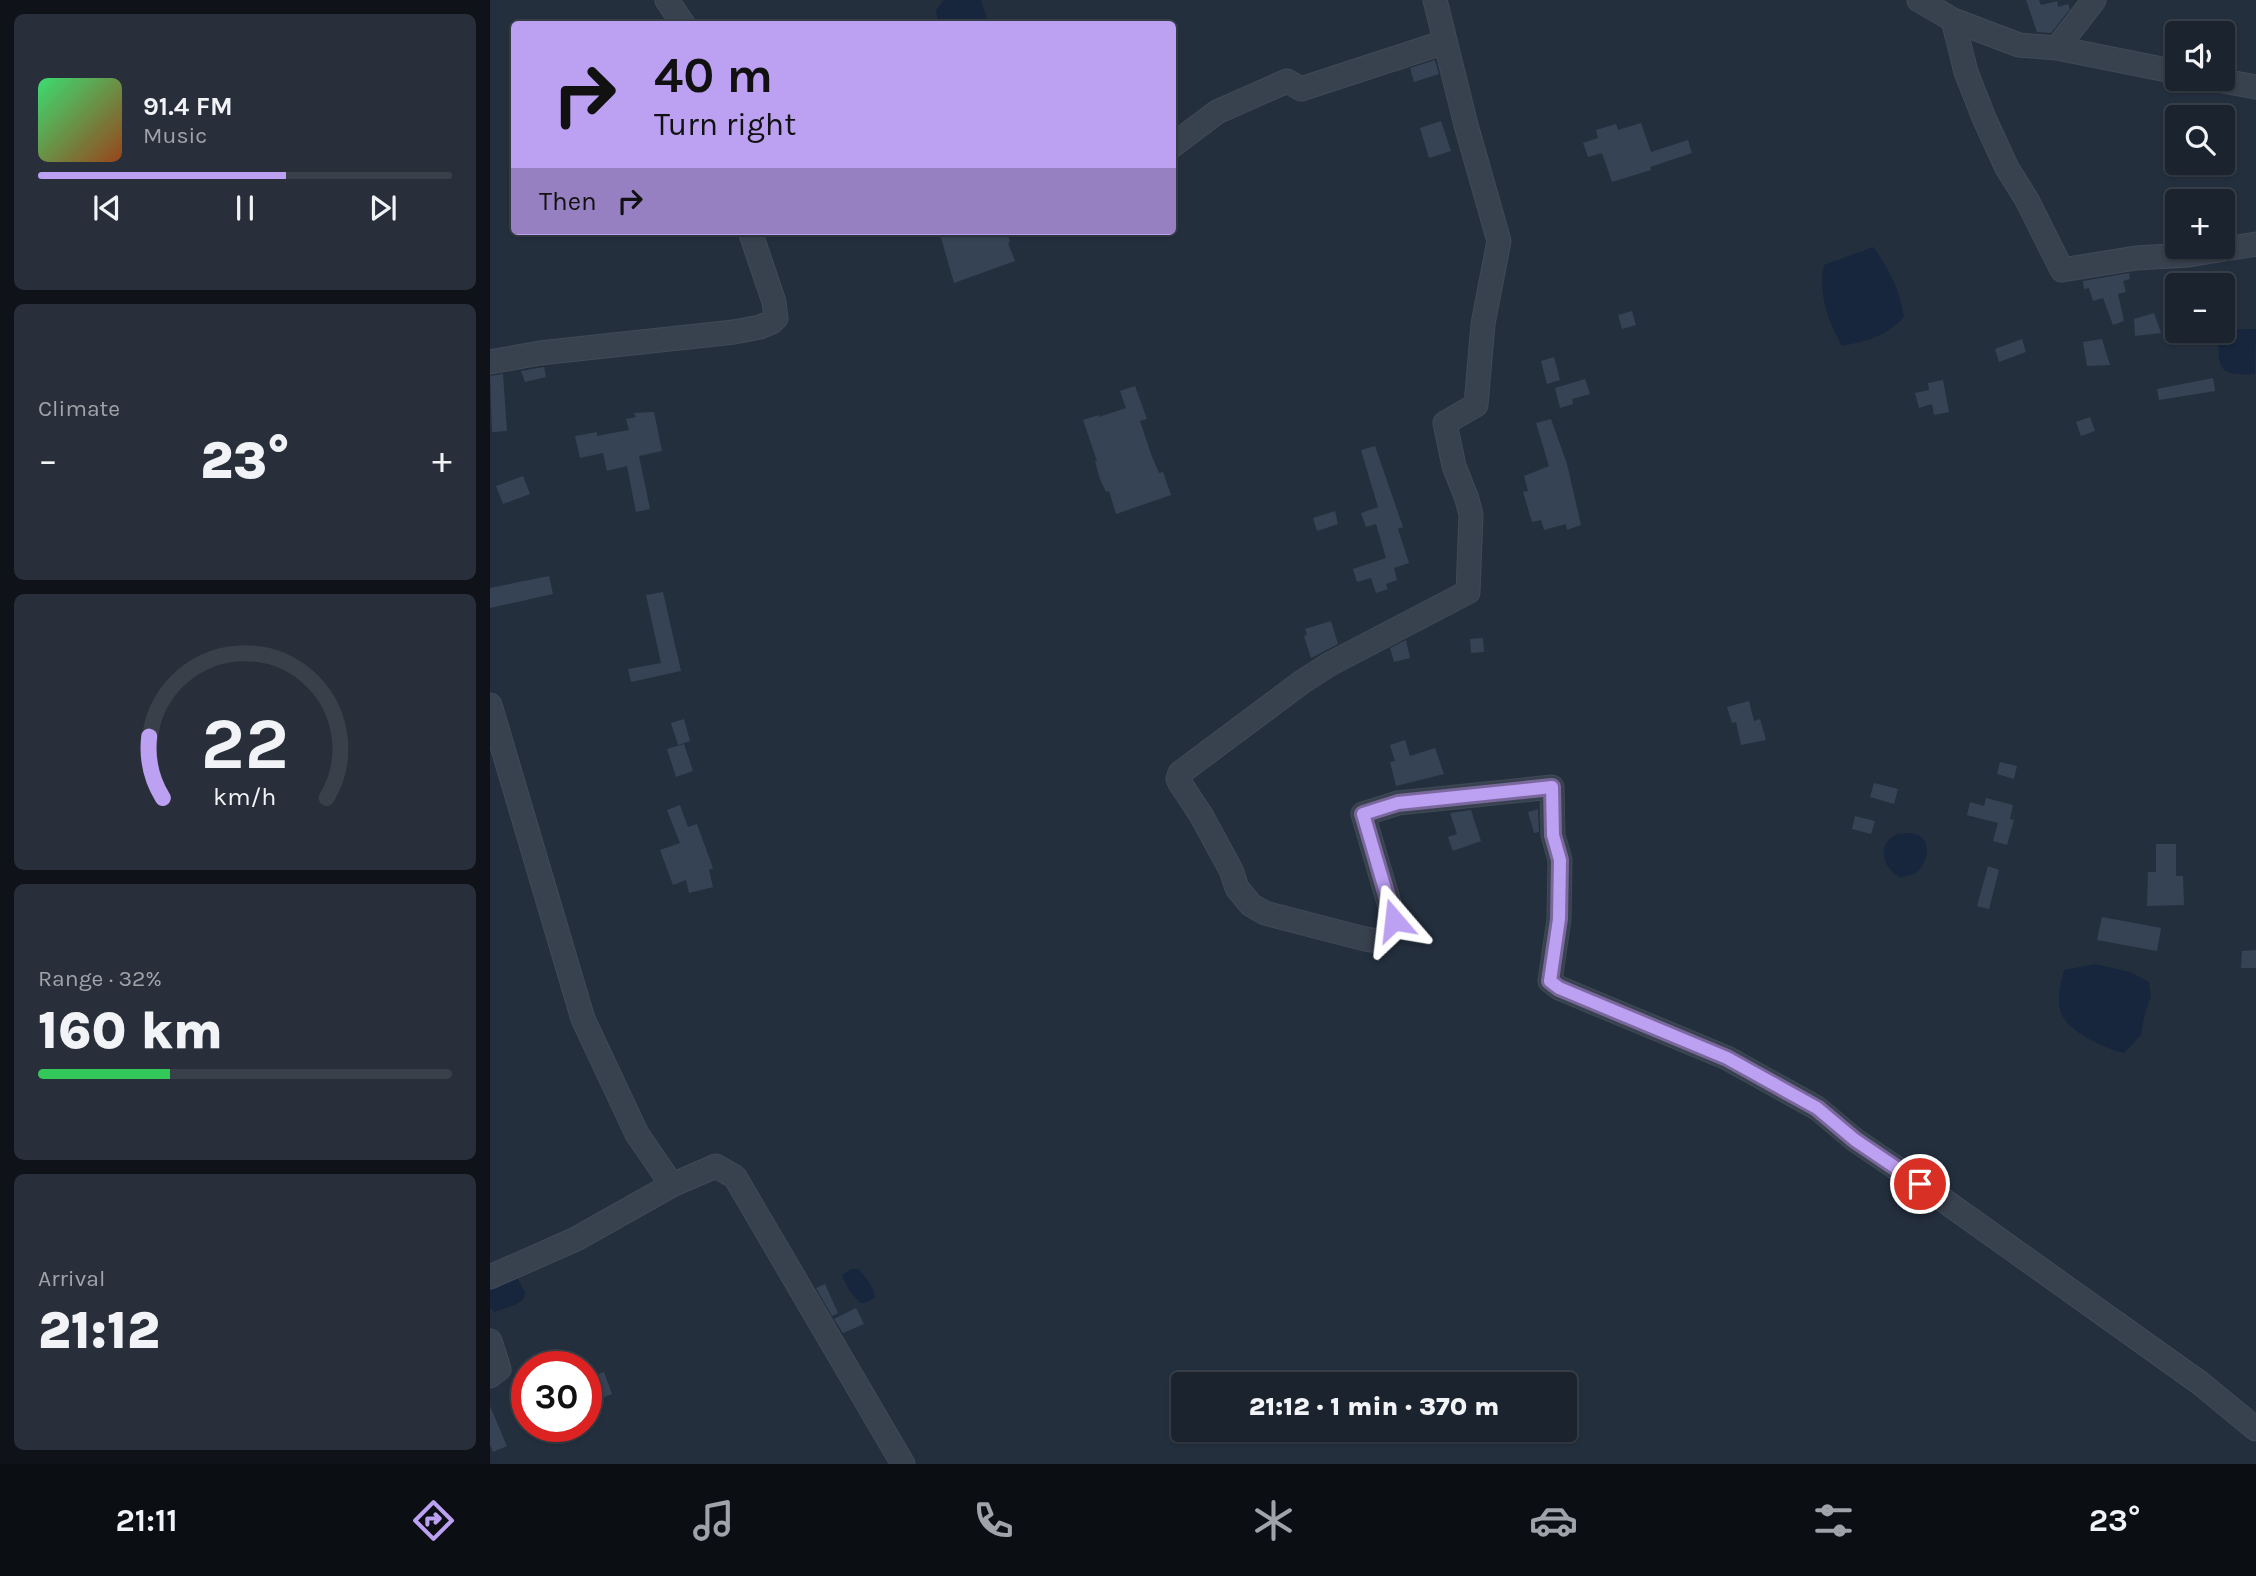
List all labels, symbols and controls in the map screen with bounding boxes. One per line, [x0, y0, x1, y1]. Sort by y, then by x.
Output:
map controls [2165, 21, 2235, 343]
button: sound [2165, 21, 2235, 91]
text: 40 m [654, 47, 773, 104]
icon: right [539, 49, 630, 140]
text: 91.4 FM [143, 91, 233, 122]
button: search [2165, 105, 2235, 175]
text: Turn right [654, 106, 796, 143]
text: Music [143, 122, 207, 149]
icon: right [611, 182, 649, 220]
text: Then [539, 186, 597, 217]
icon: previous [88, 189, 126, 227]
icon: pause [226, 189, 264, 227]
icon: next [364, 189, 402, 227]
button: + [2165, 189, 2235, 259]
button: − [2165, 273, 2235, 343]
text: Climate [38, 395, 120, 422]
text: 23° [200, 430, 290, 491]
text: − [38, 438, 58, 483]
text: + [432, 438, 452, 483]
text: 22 [201, 701, 289, 786]
text: km/h [213, 782, 277, 811]
position arrow [1357, 883, 1431, 957]
text: Range · 32% [38, 965, 162, 992]
text: 160 km [38, 1000, 223, 1061]
pin [1890, 1154, 1950, 1214]
icon: arrive [1901, 1165, 1939, 1203]
text: Arrival [38, 1265, 105, 1292]
text: 21:12 [38, 1300, 160, 1361]
speed limit sign: 30 [511, 1351, 602, 1442]
text: 21:12 · 1 min · 370 m [1249, 1391, 1499, 1422]
icon: directions [409, 1496, 458, 1545]
icon: music [689, 1496, 738, 1545]
icon: phone [969, 1496, 1018, 1545]
icon: climate [1249, 1496, 1298, 1545]
icon: car [1529, 1496, 1578, 1545]
icon: filters [1809, 1496, 1858, 1545]
text: 21:11 [116, 1502, 178, 1539]
text: 23° [2089, 1502, 2140, 1539]

